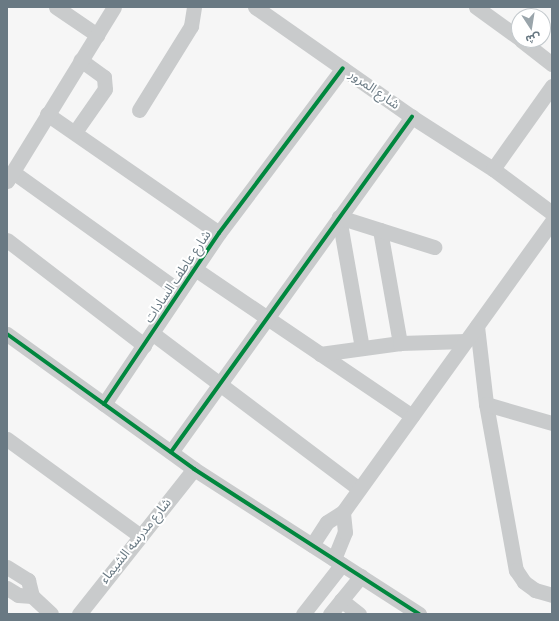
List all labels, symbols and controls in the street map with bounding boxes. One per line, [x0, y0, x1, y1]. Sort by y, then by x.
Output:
north arrow [511, 8, 551, 48]
text: ش [524, 30, 542, 47]
street label: شارع المرور [346, 67, 402, 113]
street label: شارع عاطف السادات [141, 228, 215, 326]
street label: شارع مدرسه الشيماء [97, 495, 175, 587]

